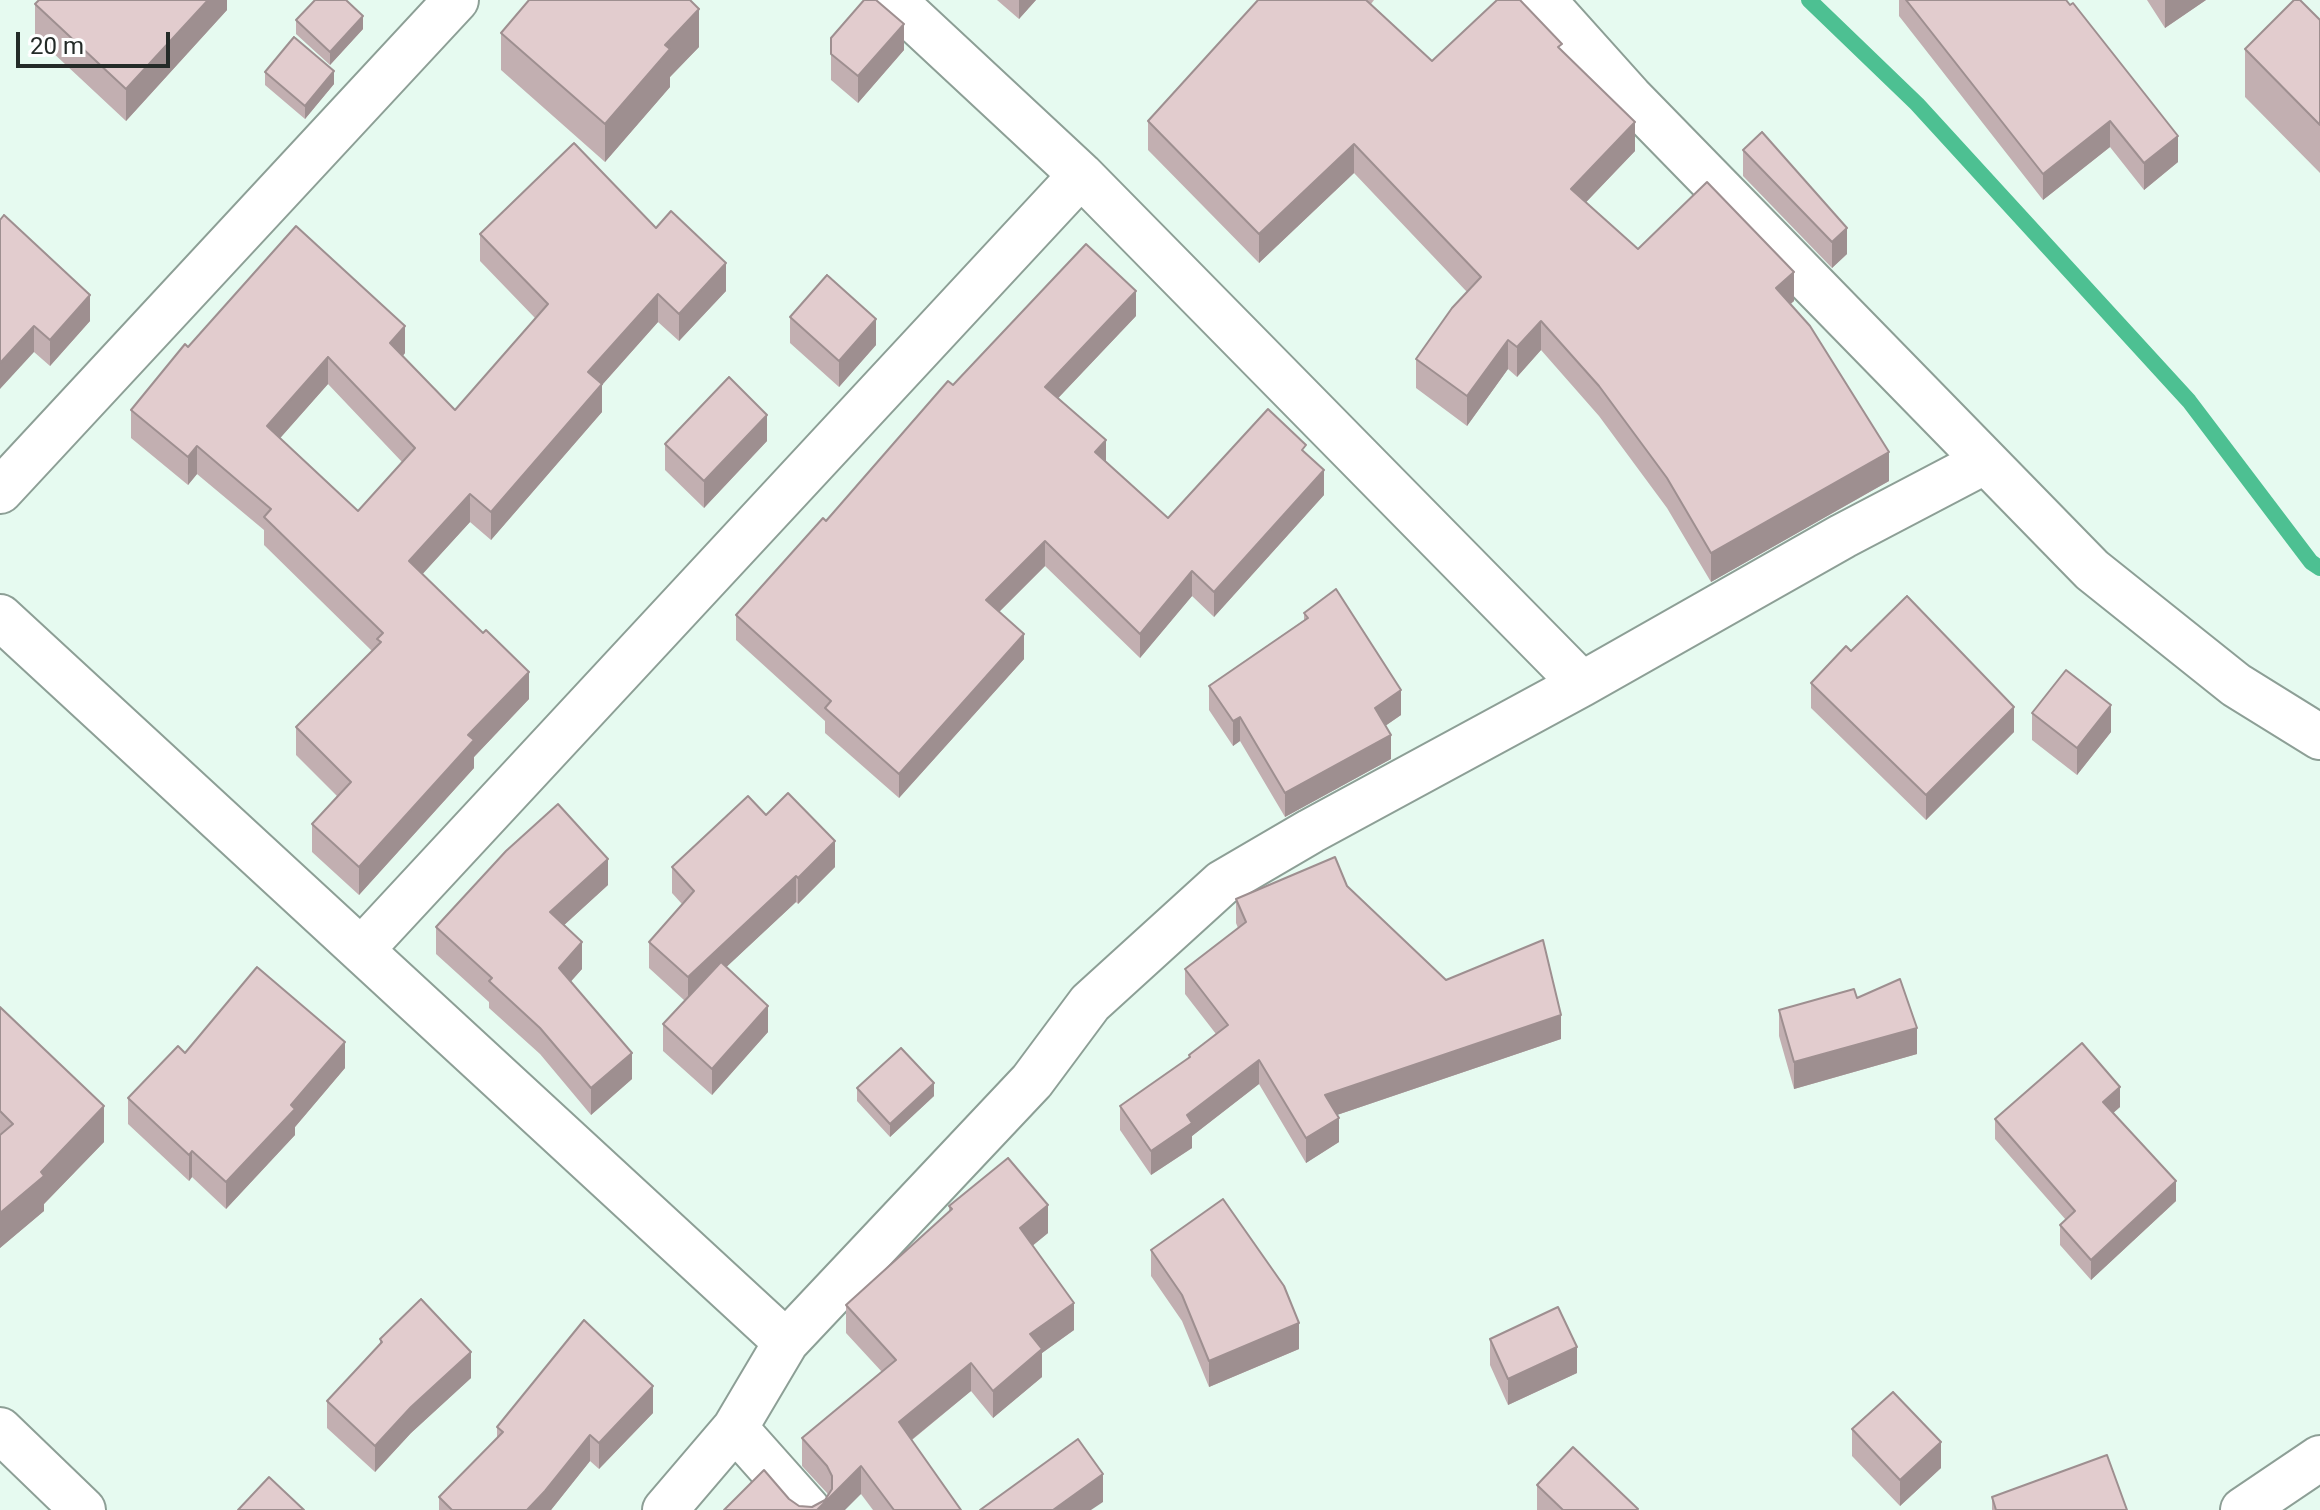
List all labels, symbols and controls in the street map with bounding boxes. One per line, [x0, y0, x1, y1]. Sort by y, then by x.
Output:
scale bar [20, 16, 174, 66]
text: 20 m [30, 32, 84, 60]

